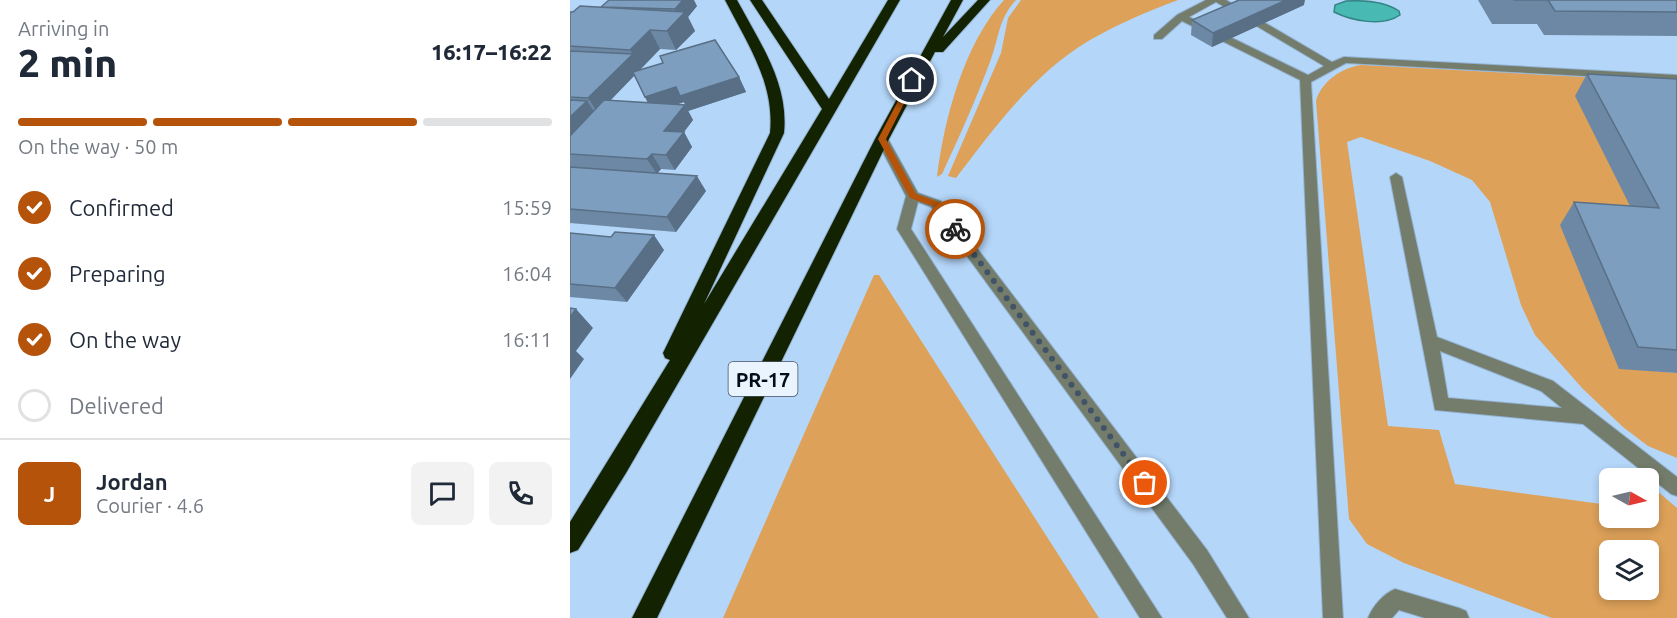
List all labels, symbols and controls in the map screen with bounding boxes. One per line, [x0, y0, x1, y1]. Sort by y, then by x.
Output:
text: Arriving in [18, 17, 109, 40]
text: 16:17–16:22 [431, 39, 552, 64]
text: 2 min [18, 41, 117, 84]
pin [886, 54, 937, 105]
icon: home [895, 63, 928, 96]
text: On the way · 50 m [18, 135, 178, 158]
icon: check [18, 191, 51, 224]
text: Confirmed [69, 195, 174, 220]
text: 15:59 [502, 196, 552, 219]
courier [925, 199, 985, 259]
icon: bike [939, 213, 972, 246]
icon: check [18, 257, 51, 290]
text: Preparing [69, 261, 166, 286]
text: 16:04 [502, 262, 552, 285]
icon: check [18, 323, 51, 356]
text: On the way [69, 327, 181, 352]
text: 16:11 [502, 328, 552, 351]
road number: PR-17 [728, 362, 798, 396]
text: Delivered [69, 393, 164, 418]
pin [1119, 457, 1170, 508]
button: chat [411, 462, 474, 525]
button: phone [489, 462, 552, 525]
icon: bag [1128, 466, 1161, 499]
north arrow [1599, 468, 1659, 528]
map controls [1599, 468, 1659, 600]
text: Jordan [96, 469, 168, 494]
text: J [44, 481, 55, 506]
text: Courier · 4.6 [96, 494, 204, 517]
button: layers [1599, 540, 1659, 600]

